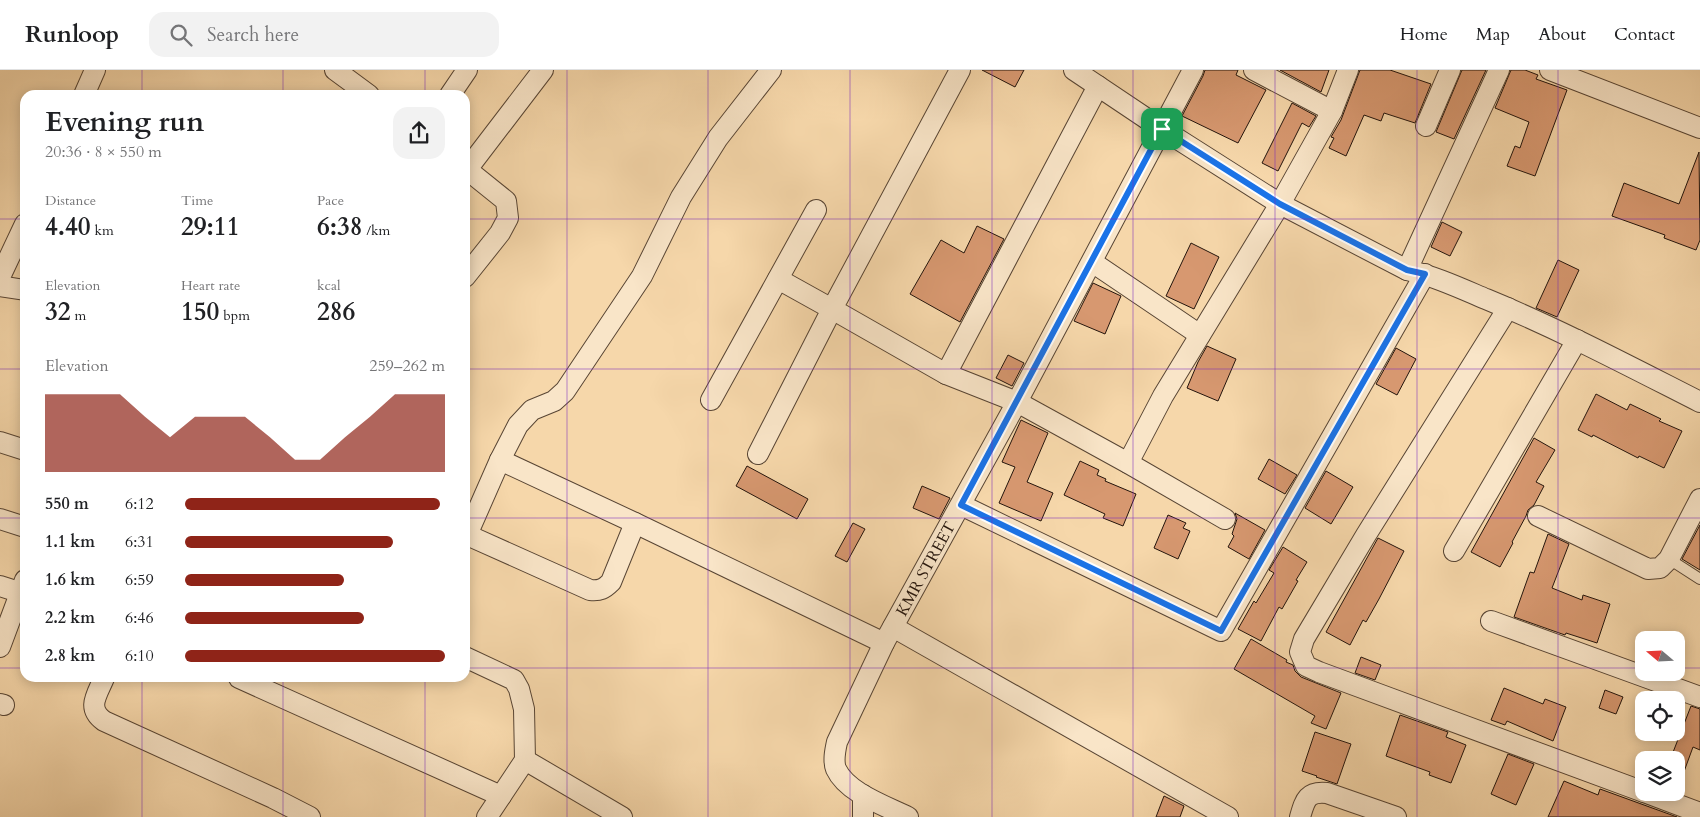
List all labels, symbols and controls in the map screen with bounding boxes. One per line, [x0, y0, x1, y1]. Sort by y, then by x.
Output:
search box [149, 12, 499, 57]
text: Runloop [25, 18, 119, 51]
icon: search [167, 21, 195, 49]
text: Search here [207, 22, 299, 48]
text: Home [1400, 22, 1448, 47]
text: Map [1476, 22, 1510, 47]
text: About [1538, 22, 1586, 47]
text: Contact [1614, 22, 1675, 47]
text: Evening run [45, 103, 204, 141]
button: share [393, 107, 445, 159]
pin [1141, 108, 1183, 150]
icon: arrive [1148, 115, 1176, 143]
text: 20:36 · 8 × 550 m [45, 141, 162, 163]
text: Distance [45, 191, 96, 210]
text: Time [181, 191, 213, 210]
text: Pace [317, 191, 344, 210]
text: 4.40 [45, 210, 91, 244]
text: 29:11 [181, 210, 239, 244]
text: 6:38 [317, 210, 363, 244]
text: km [91, 221, 114, 240]
text: /km [363, 221, 390, 240]
text: Elevation [45, 276, 101, 295]
text: Heart rate [181, 276, 240, 295]
text: kcal [317, 276, 341, 295]
text: 32 [45, 295, 71, 329]
text: 150 [181, 295, 219, 329]
text: 286 [317, 295, 355, 329]
text: m [71, 306, 86, 325]
text: bpm [219, 306, 250, 325]
text: Elevation [45, 355, 109, 377]
text: 259–262 m [369, 355, 445, 377]
text: 550 m [45, 493, 89, 515]
text: 6:12 [125, 493, 154, 515]
street label: KMR STREET [891, 518, 961, 620]
text: 1.1 km [45, 531, 95, 553]
text: 6:31 [125, 531, 154, 553]
text: 1.6 km [45, 569, 95, 591]
text: 6:59 [125, 569, 154, 591]
text: 2.2 km [45, 607, 95, 629]
text: 6:46 [125, 607, 154, 629]
north arrow [1635, 631, 1685, 681]
map controls [1635, 631, 1685, 801]
text: 2.8 km [45, 645, 95, 667]
text: 6:10 [125, 645, 154, 667]
button: locate [1635, 691, 1685, 741]
button: layers [1635, 751, 1685, 801]

